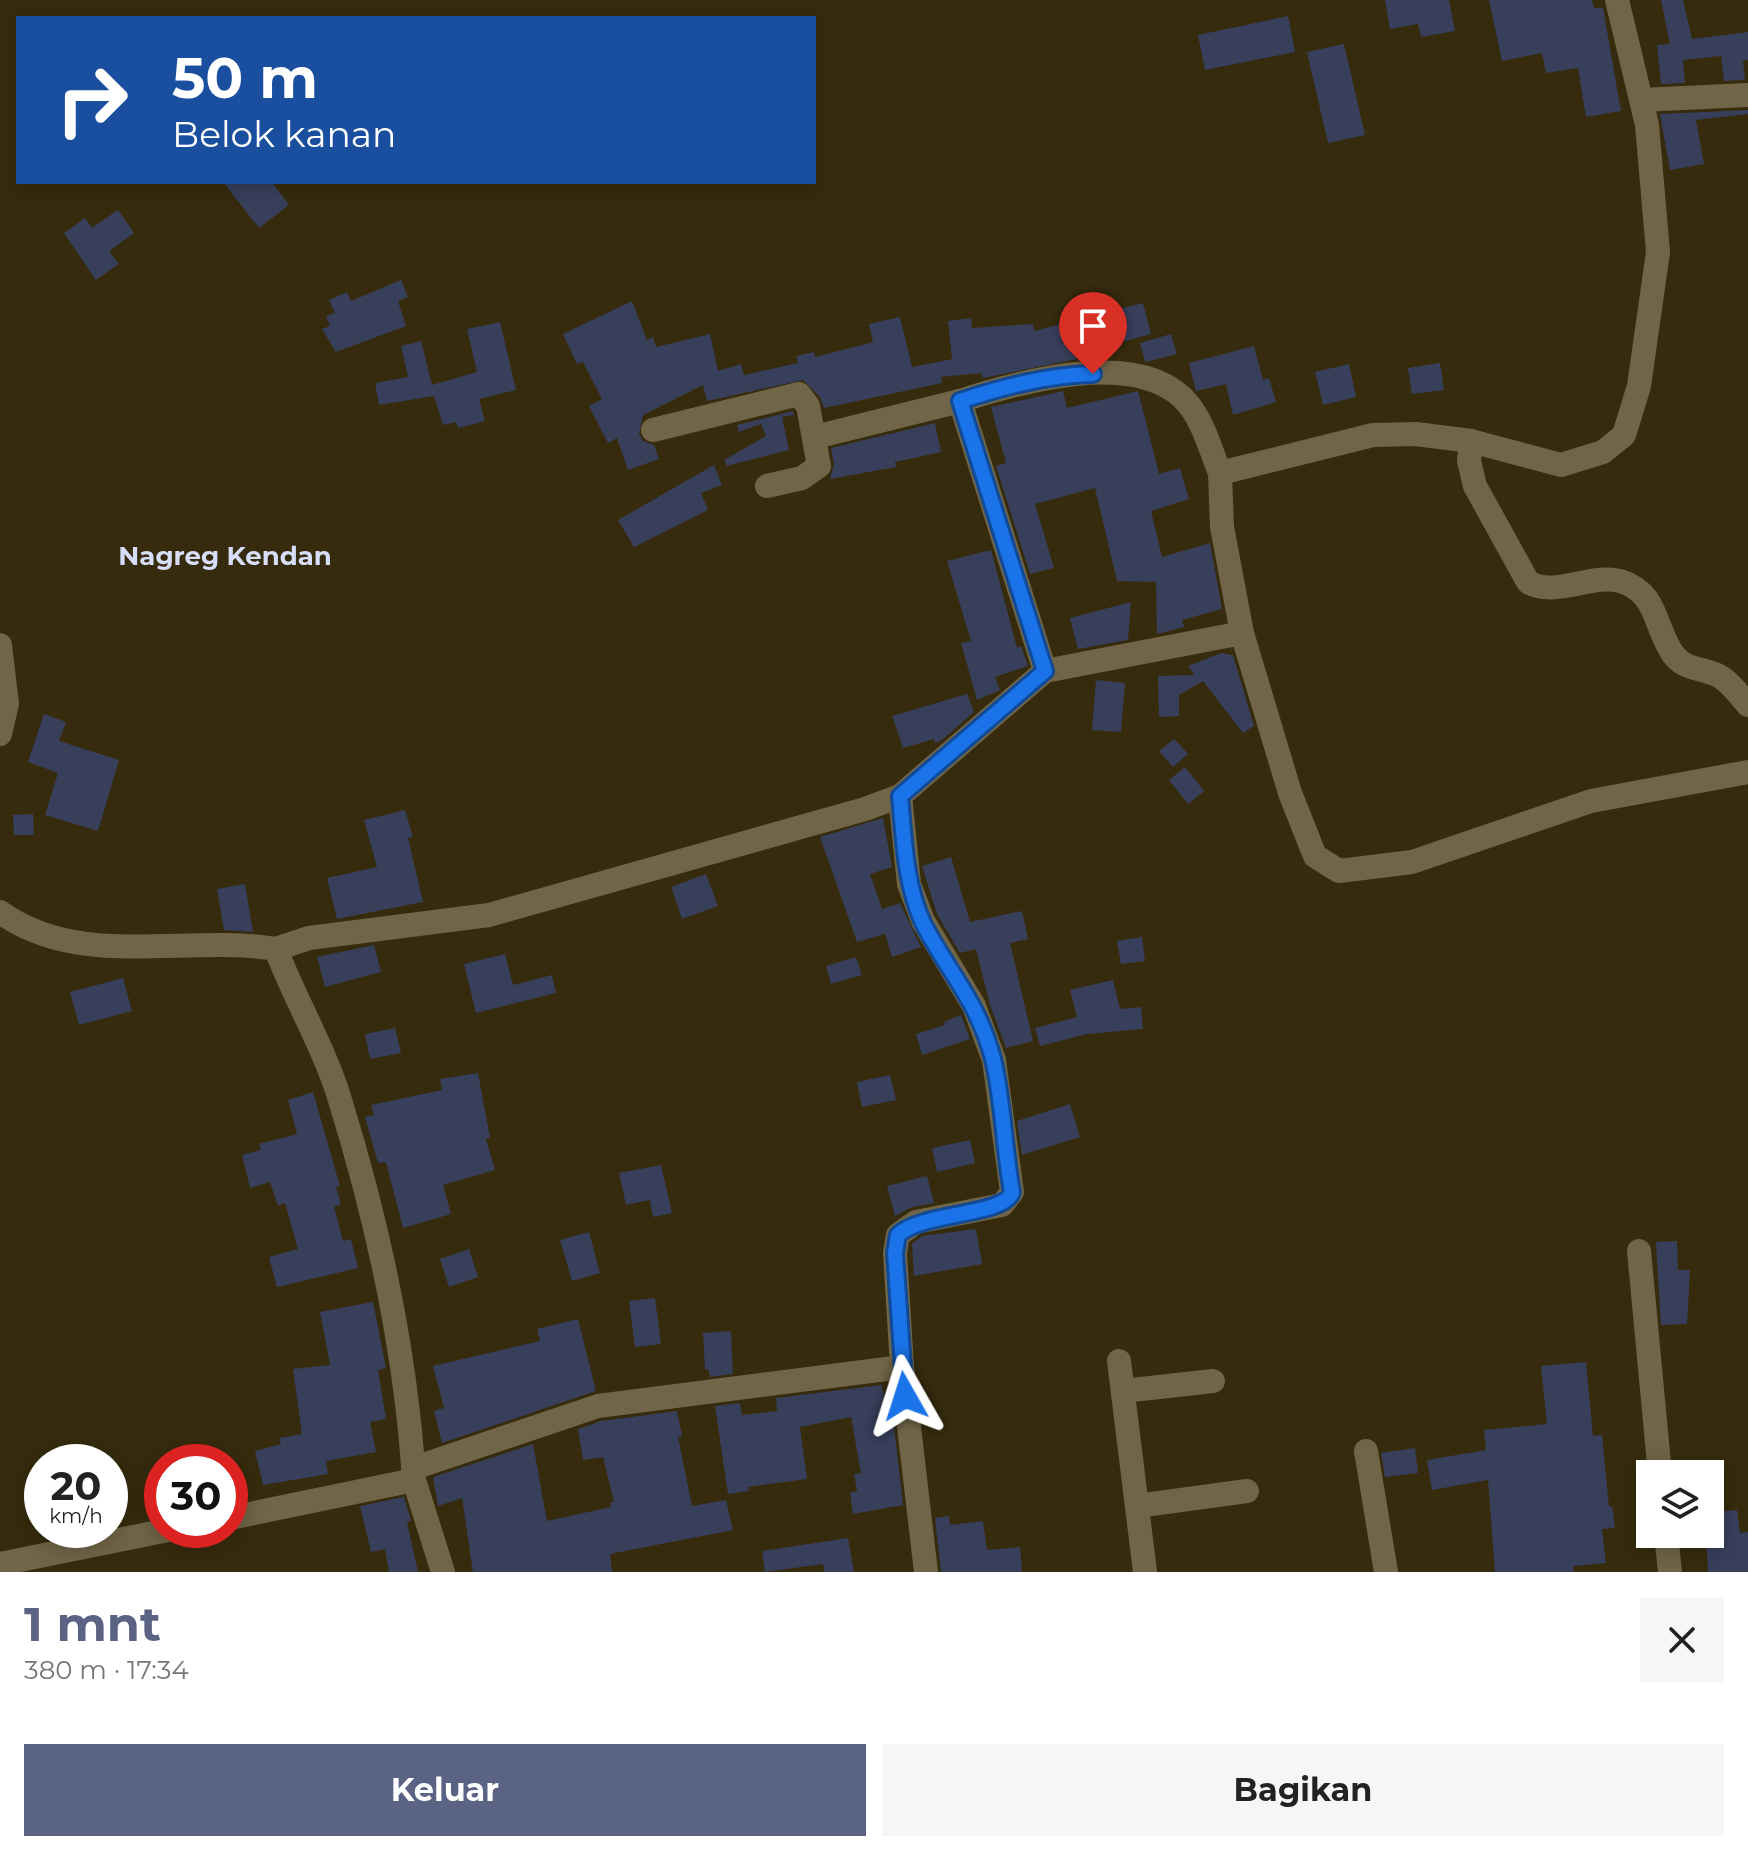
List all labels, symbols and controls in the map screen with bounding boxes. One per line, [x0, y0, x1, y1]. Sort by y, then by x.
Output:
text: 50 m [172, 44, 318, 112]
icon: right [40, 48, 144, 152]
text: Belok kanan [172, 112, 396, 156]
pin [1059, 292, 1127, 374]
icon: arrive [1071, 304, 1115, 348]
district label: Nagreg Kendan [118, 540, 332, 572]
position arrow [863, 1354, 947, 1438]
speed limit sign: 30 [144, 1444, 248, 1548]
map controls [1636, 1460, 1724, 1548]
button: layers [1636, 1460, 1724, 1548]
text: 20 [51, 1461, 101, 1510]
text: km/h [49, 1504, 103, 1528]
text: 1 mnt [24, 1595, 161, 1653]
button: close [1640, 1598, 1724, 1682]
text: 380 m · 17:34 [24, 1654, 189, 1686]
button: Keluar [24, 1744, 866, 1836]
button: Bagikan [882, 1744, 1724, 1836]

